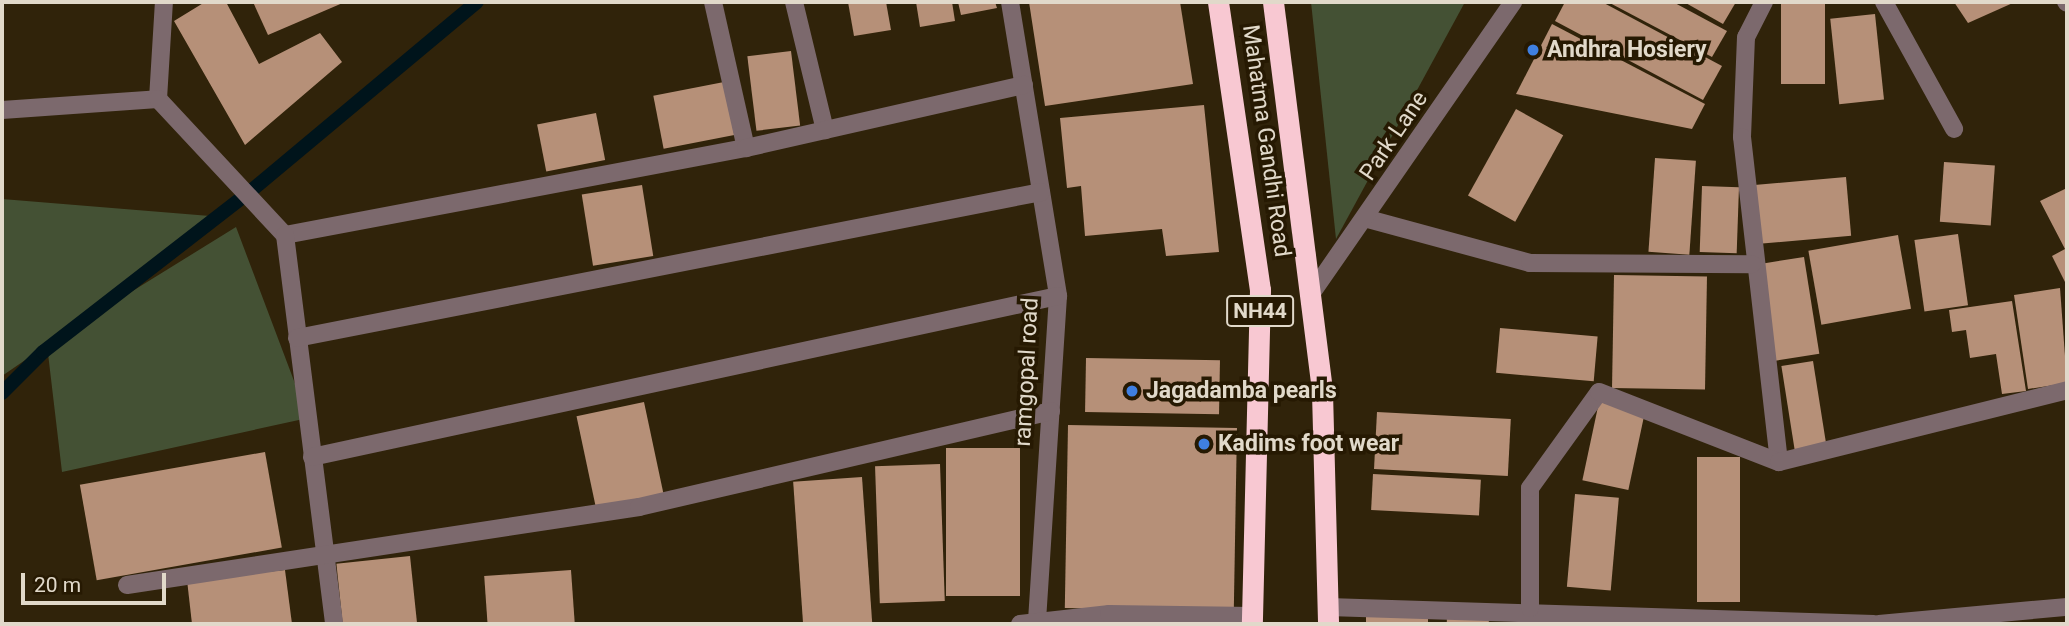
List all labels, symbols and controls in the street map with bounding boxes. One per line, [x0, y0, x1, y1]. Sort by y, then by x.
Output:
street label: Mahatma Gandhi Road [1236, 23, 1296, 259]
place label: Andhra Hosiery [1547, 36, 1707, 64]
marker: Andhra Hosiery [1525, 42, 1541, 58]
street label: Park Lane [1354, 86, 1434, 186]
road number: NH44 [1225, 294, 1295, 328]
street label: ramgopal road [1009, 297, 1045, 447]
place label: Jagadamba pearls [1146, 377, 1337, 405]
marker: Jagadamba pearls [1124, 383, 1140, 399]
place label: Kadims foot wear [1218, 430, 1399, 458]
marker: Kadims foot wear [1196, 436, 1212, 452]
scale bar [24, 560, 170, 604]
text: 20 m [34, 573, 81, 597]

